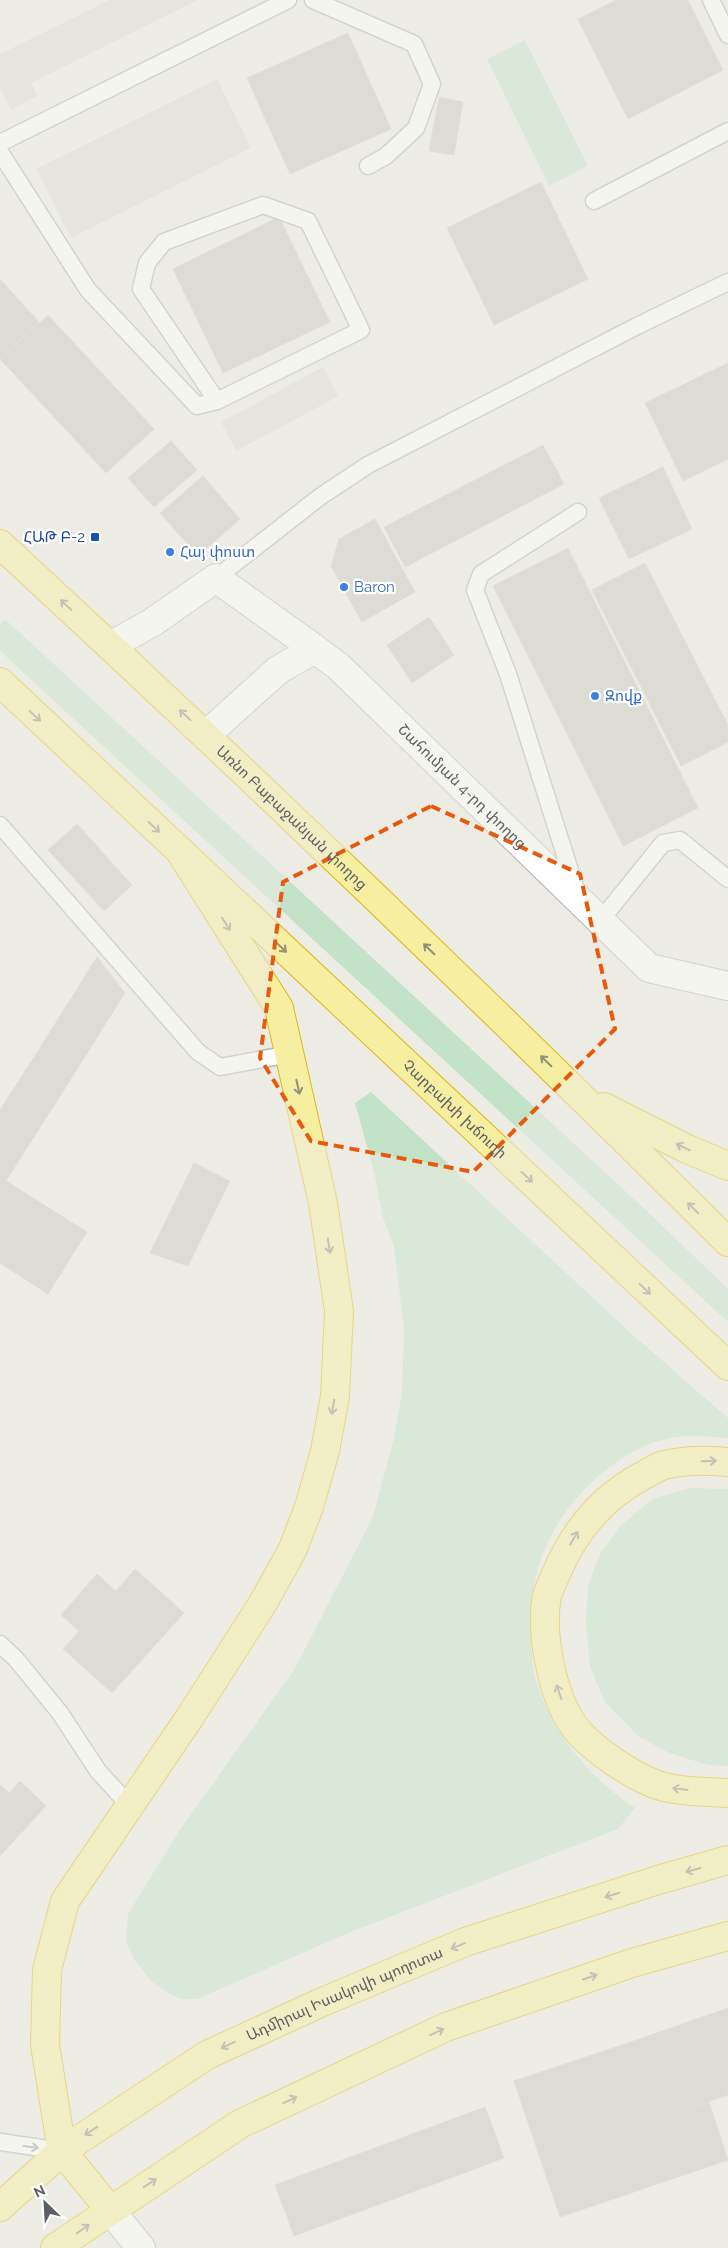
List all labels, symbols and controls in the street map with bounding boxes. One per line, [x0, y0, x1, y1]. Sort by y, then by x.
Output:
place label: ՀԱԹ Բ-2 [24, 528, 85, 546]
marker: ՀԱԹ Բ-2 [89, 531, 101, 543]
place label: Հայ փոստ [180, 543, 255, 561]
marker: Հայ փոստ [164, 546, 176, 558]
place label: Baron [354, 578, 395, 596]
marker: Baron [338, 581, 350, 593]
one-way arrow [59, 599, 72, 611]
place label: Զովք [605, 687, 642, 705]
marker: Զովք [589, 690, 601, 702]
one-way arrow [179, 709, 192, 721]
one-way arrow [29, 710, 42, 722]
street label: Շահումյան 4-րդ փողոց [394, 720, 530, 853]
street label: Առնո Բաբաջանյան փողոց [213, 742, 371, 894]
one-way arrow [147, 821, 160, 833]
one-way arrow [221, 917, 231, 931]
one-way arrow [274, 941, 287, 952]
one-way arrow [422, 943, 435, 955]
one-way arrow [539, 1055, 552, 1067]
street label: Չարբախի խճուղի [399, 1056, 511, 1162]
one-way arrow [294, 1078, 303, 1094]
one-way arrow [676, 1142, 691, 1152]
one-way arrow [520, 1171, 533, 1183]
one-way arrow [688, 1202, 700, 1214]
one-way arrow [325, 1238, 335, 1254]
one-way arrow [639, 1283, 652, 1294]
one-way arrow [328, 1399, 338, 1415]
one-way arrow [701, 1457, 717, 1466]
one-way arrow [570, 1531, 580, 1545]
one-way arrow [553, 1685, 563, 1701]
one-way arrow [672, 1784, 688, 1794]
one-way arrow [686, 1865, 702, 1875]
one-way arrow [604, 1890, 620, 1900]
one-way arrow [451, 1941, 466, 1951]
street label: Ադմիրալ Իսակովի պողոտա [243, 1943, 446, 2045]
one-way arrow [582, 1972, 597, 1981]
one-way arrow [429, 2026, 444, 2036]
one-way arrow [221, 2040, 236, 2050]
one-way arrow [282, 2095, 297, 2105]
one-way arrow [84, 2126, 98, 2136]
one-way arrow [23, 2142, 39, 2152]
north arrow [20, 2178, 70, 2228]
one-way arrow [143, 2178, 157, 2188]
text: N [31, 2182, 48, 2201]
one-way arrow [75, 2224, 89, 2234]

